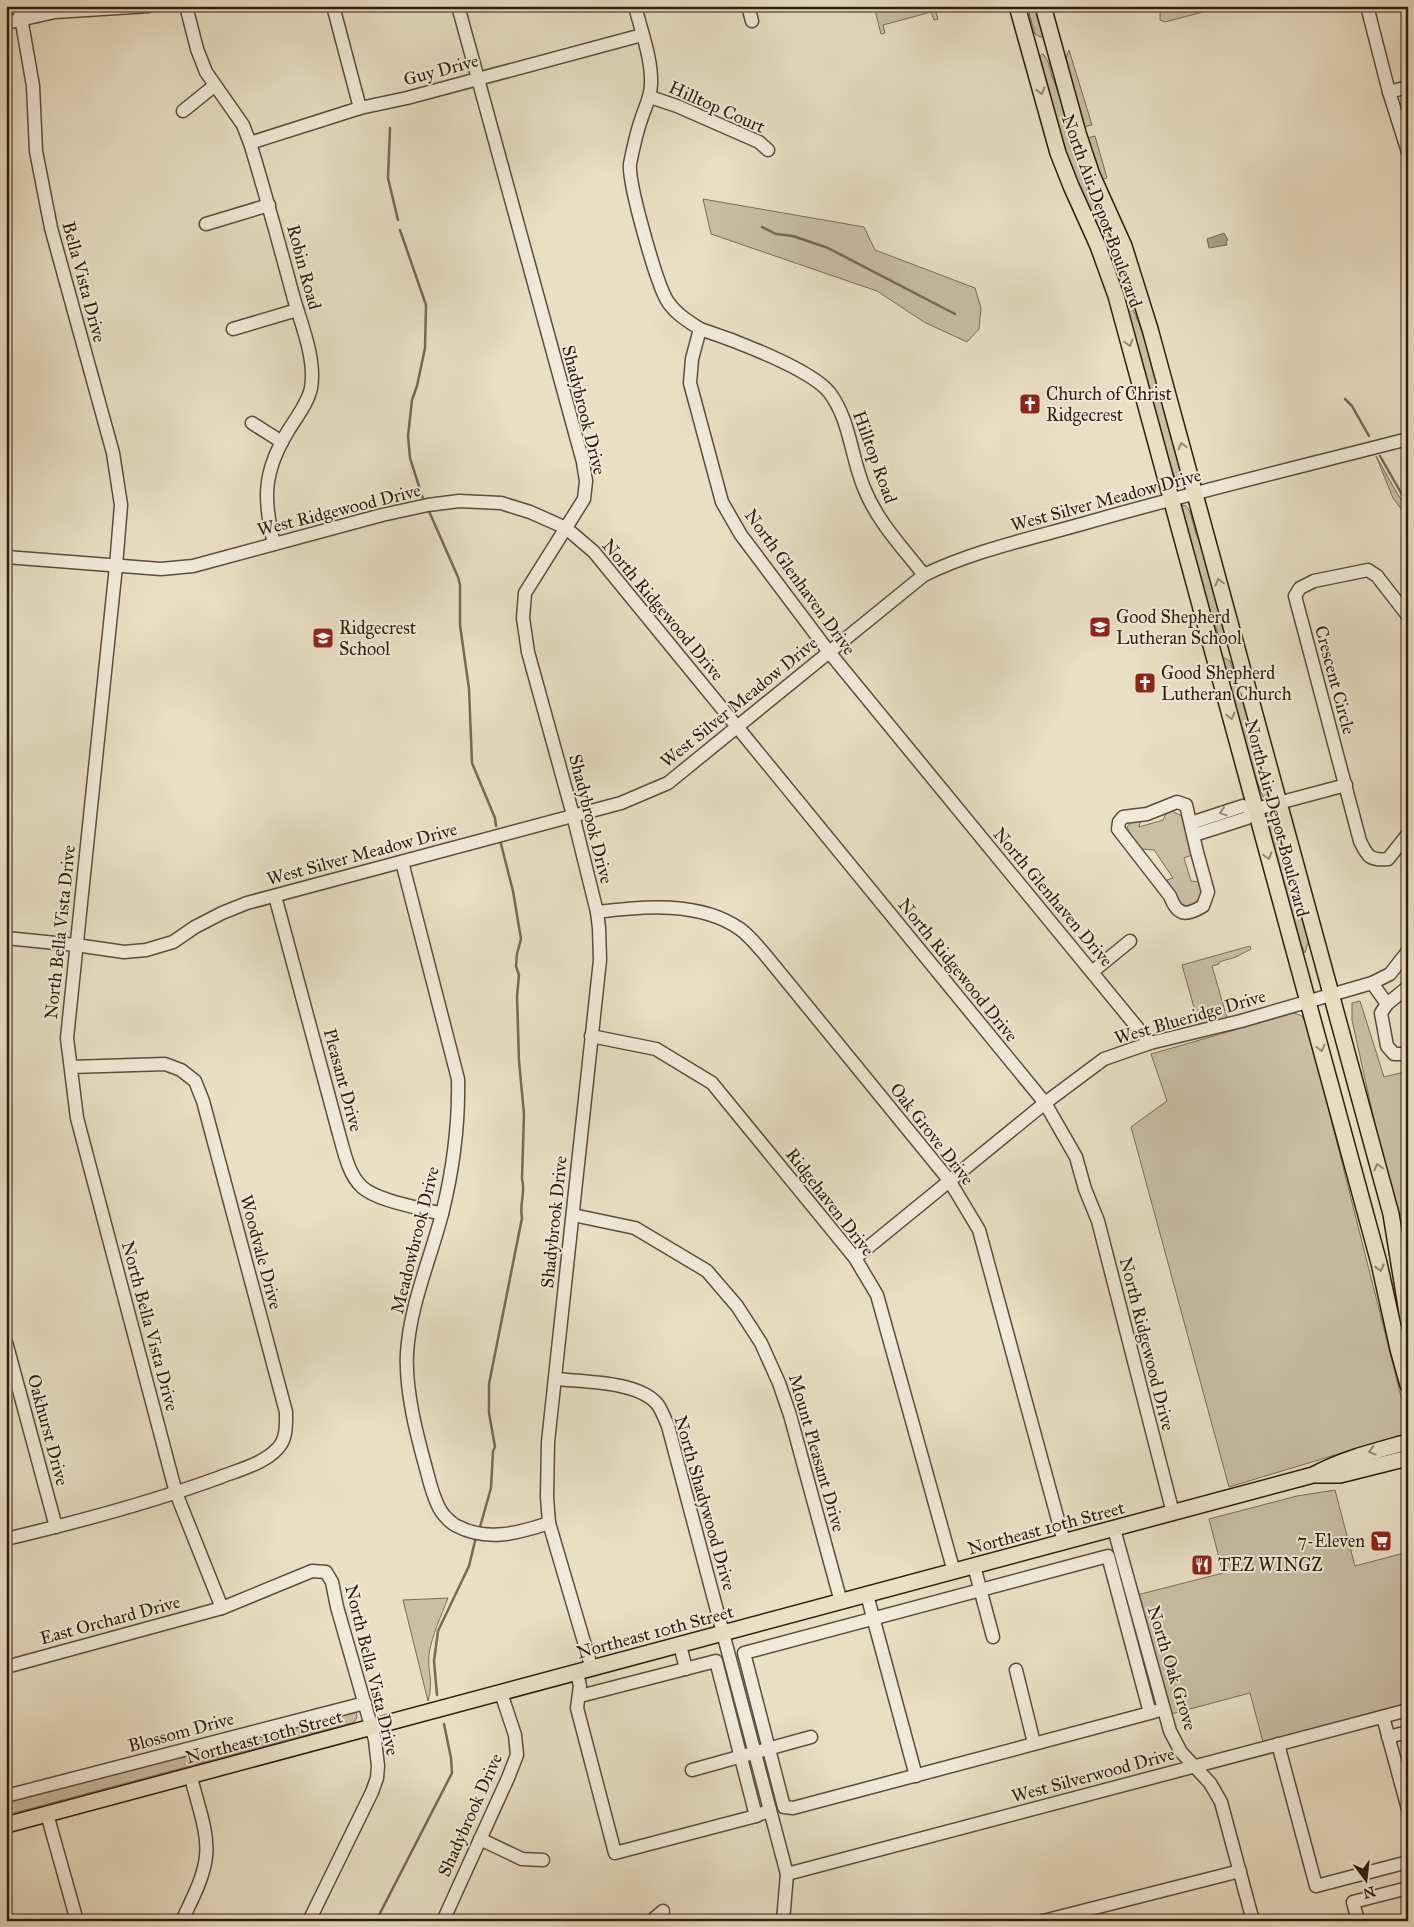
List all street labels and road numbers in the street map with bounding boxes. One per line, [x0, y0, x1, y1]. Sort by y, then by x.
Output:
street label: Guy Drive [401, 49, 481, 91]
street label: Hilltop Court [666, 76, 769, 138]
street label: North Air Depot Boulevard [1057, 111, 1147, 311]
street label: Bella Vista Drive [57, 219, 111, 345]
street label: Robin Road [282, 222, 326, 312]
street label: Shadybrook Drive [557, 343, 611, 477]
street label: Hilltop Road [848, 408, 902, 506]
street label: West Silver Meadow Drive [1008, 464, 1204, 536]
street label: West Ridgewood Drive [255, 479, 423, 542]
street label: North Glenhaven Drive [740, 505, 860, 659]
street label: North Ridgewood Drive [597, 535, 729, 686]
street label: Crescent Circle [1310, 623, 1360, 737]
street label: West Silver Meadow Drive [656, 632, 822, 772]
street label: North Air Depot Boulevard [1240, 717, 1314, 919]
street label: Shadybrook Drive [564, 752, 618, 886]
street label: West Silver Meadow Drive [264, 818, 460, 890]
street label: North Glenhaven Drive [988, 823, 1118, 971]
street label: North Bella Vista Drive [40, 844, 80, 1020]
street label: North Ridgewood Drive [893, 894, 1023, 1047]
street label: West Blueridge Drive [1112, 985, 1269, 1050]
street label: Pleasant Drive [319, 1026, 367, 1134]
street label: Oak Grove Drive [885, 1078, 979, 1190]
street label: Ridgehaven Drive [780, 1144, 879, 1261]
street label: Shadybrook Drive [536, 1155, 572, 1289]
street label: Meadowbrook Drive [386, 1164, 444, 1316]
street label: Woodvale Drive [235, 1192, 287, 1312]
street label: North Bella Vista Drive [117, 1239, 183, 1413]
street label: North Ridgewood Drive [1114, 1255, 1179, 1433]
street label: Oakhurst Drive [23, 1372, 73, 1488]
street label: Mount Pleasant Drive [784, 1372, 850, 1534]
street label: North Shadywood Drive [669, 1413, 741, 1593]
street label: Northeast 10th Street [965, 1496, 1127, 1560]
street label: North Bella Vista Drive [340, 1582, 404, 1758]
street label: East Orchard Drive [38, 1591, 182, 1649]
street label: Northeast 10th Street [574, 1600, 736, 1664]
street label: North Oak Grove [1143, 1603, 1201, 1733]
street label: Northeast 10th Street [183, 1705, 345, 1769]
street label: Blossom Drive [126, 1707, 236, 1757]
street label: West Silverwood Drive [1009, 1743, 1177, 1807]
street label: Shadybrook Drive [433, 1750, 507, 1880]

